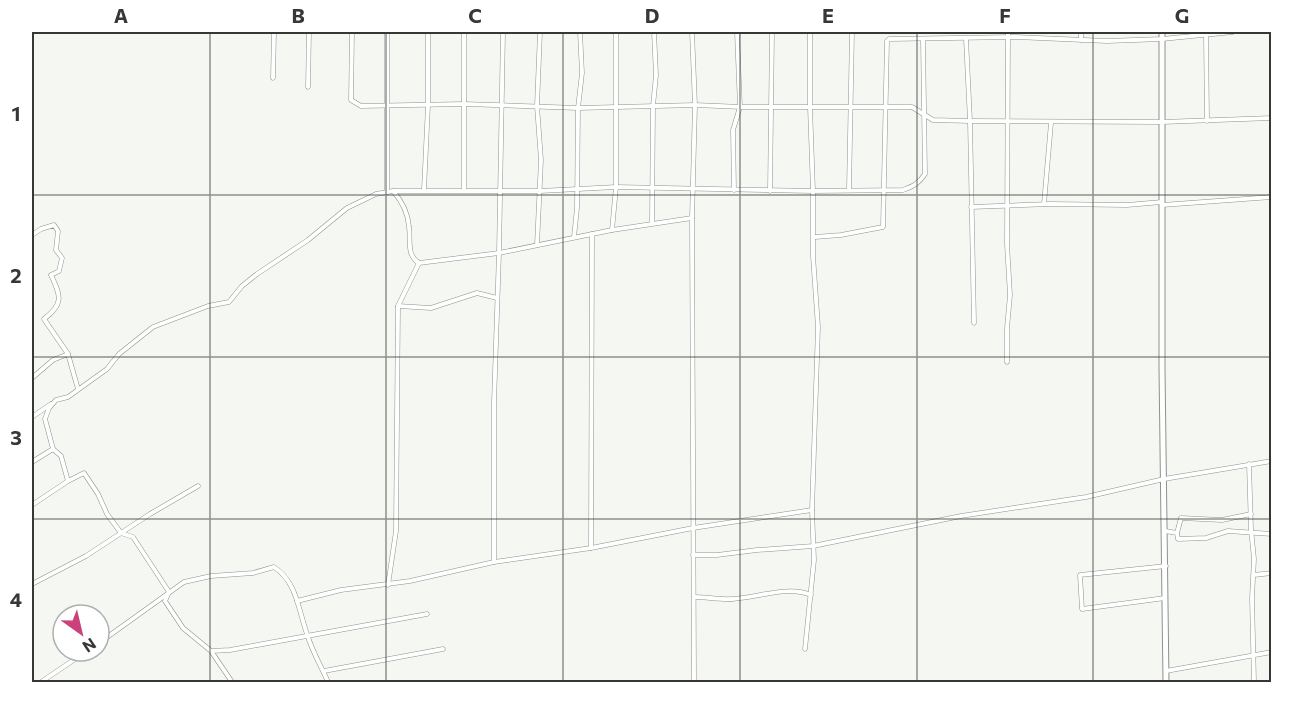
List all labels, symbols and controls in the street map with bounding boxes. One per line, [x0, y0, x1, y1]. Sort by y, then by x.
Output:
text: A [114, 3, 128, 27]
text: B [291, 3, 305, 27]
text: C [468, 3, 482, 27]
text: D [645, 3, 659, 27]
text: E [822, 3, 834, 27]
text: F [999, 3, 1011, 27]
text: G [1175, 3, 1189, 27]
text: 1 [11, 101, 21, 125]
text: 2 [10, 263, 22, 287]
text: 3 [10, 425, 22, 449]
text: 4 [10, 587, 22, 611]
north arrow [51, 603, 111, 663]
text: N [79, 635, 100, 657]

